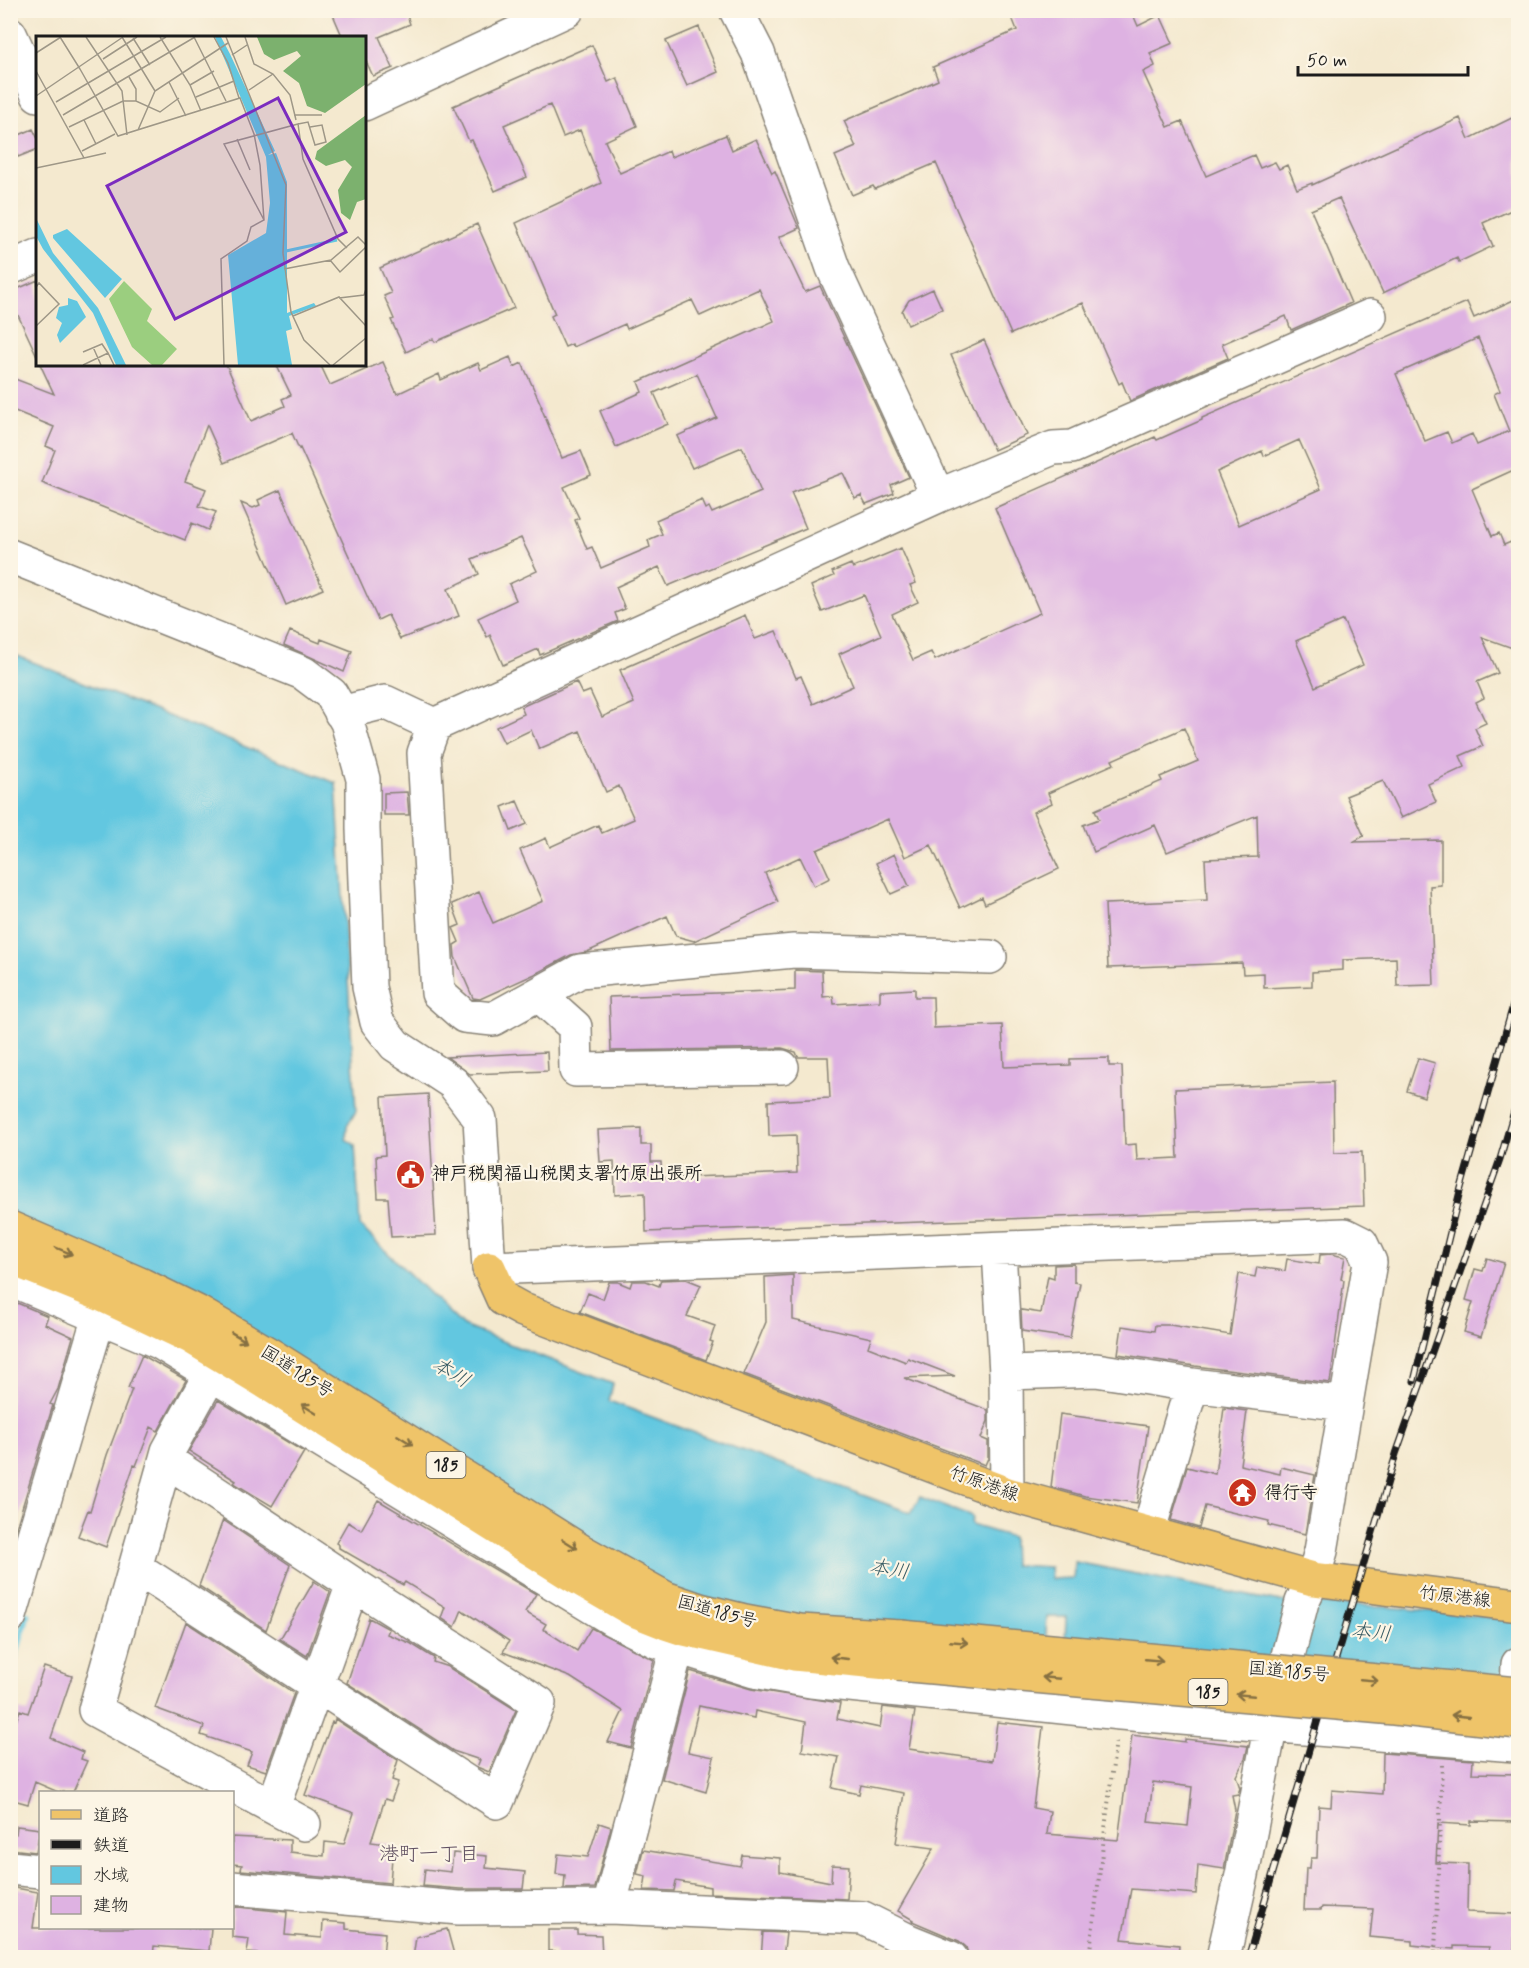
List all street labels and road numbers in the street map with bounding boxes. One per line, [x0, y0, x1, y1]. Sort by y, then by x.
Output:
street label: 国道185号 [256, 1340, 338, 1404]
road number: 185 [426, 1452, 466, 1478]
street label: 竹原港線 [946, 1460, 1022, 1508]
street label: 竹原港線 [1418, 1581, 1492, 1613]
street label: 国道185号 [674, 1590, 760, 1634]
street label: 国道185号 [1247, 1656, 1331, 1688]
road number: 185 [1188, 1679, 1228, 1705]

